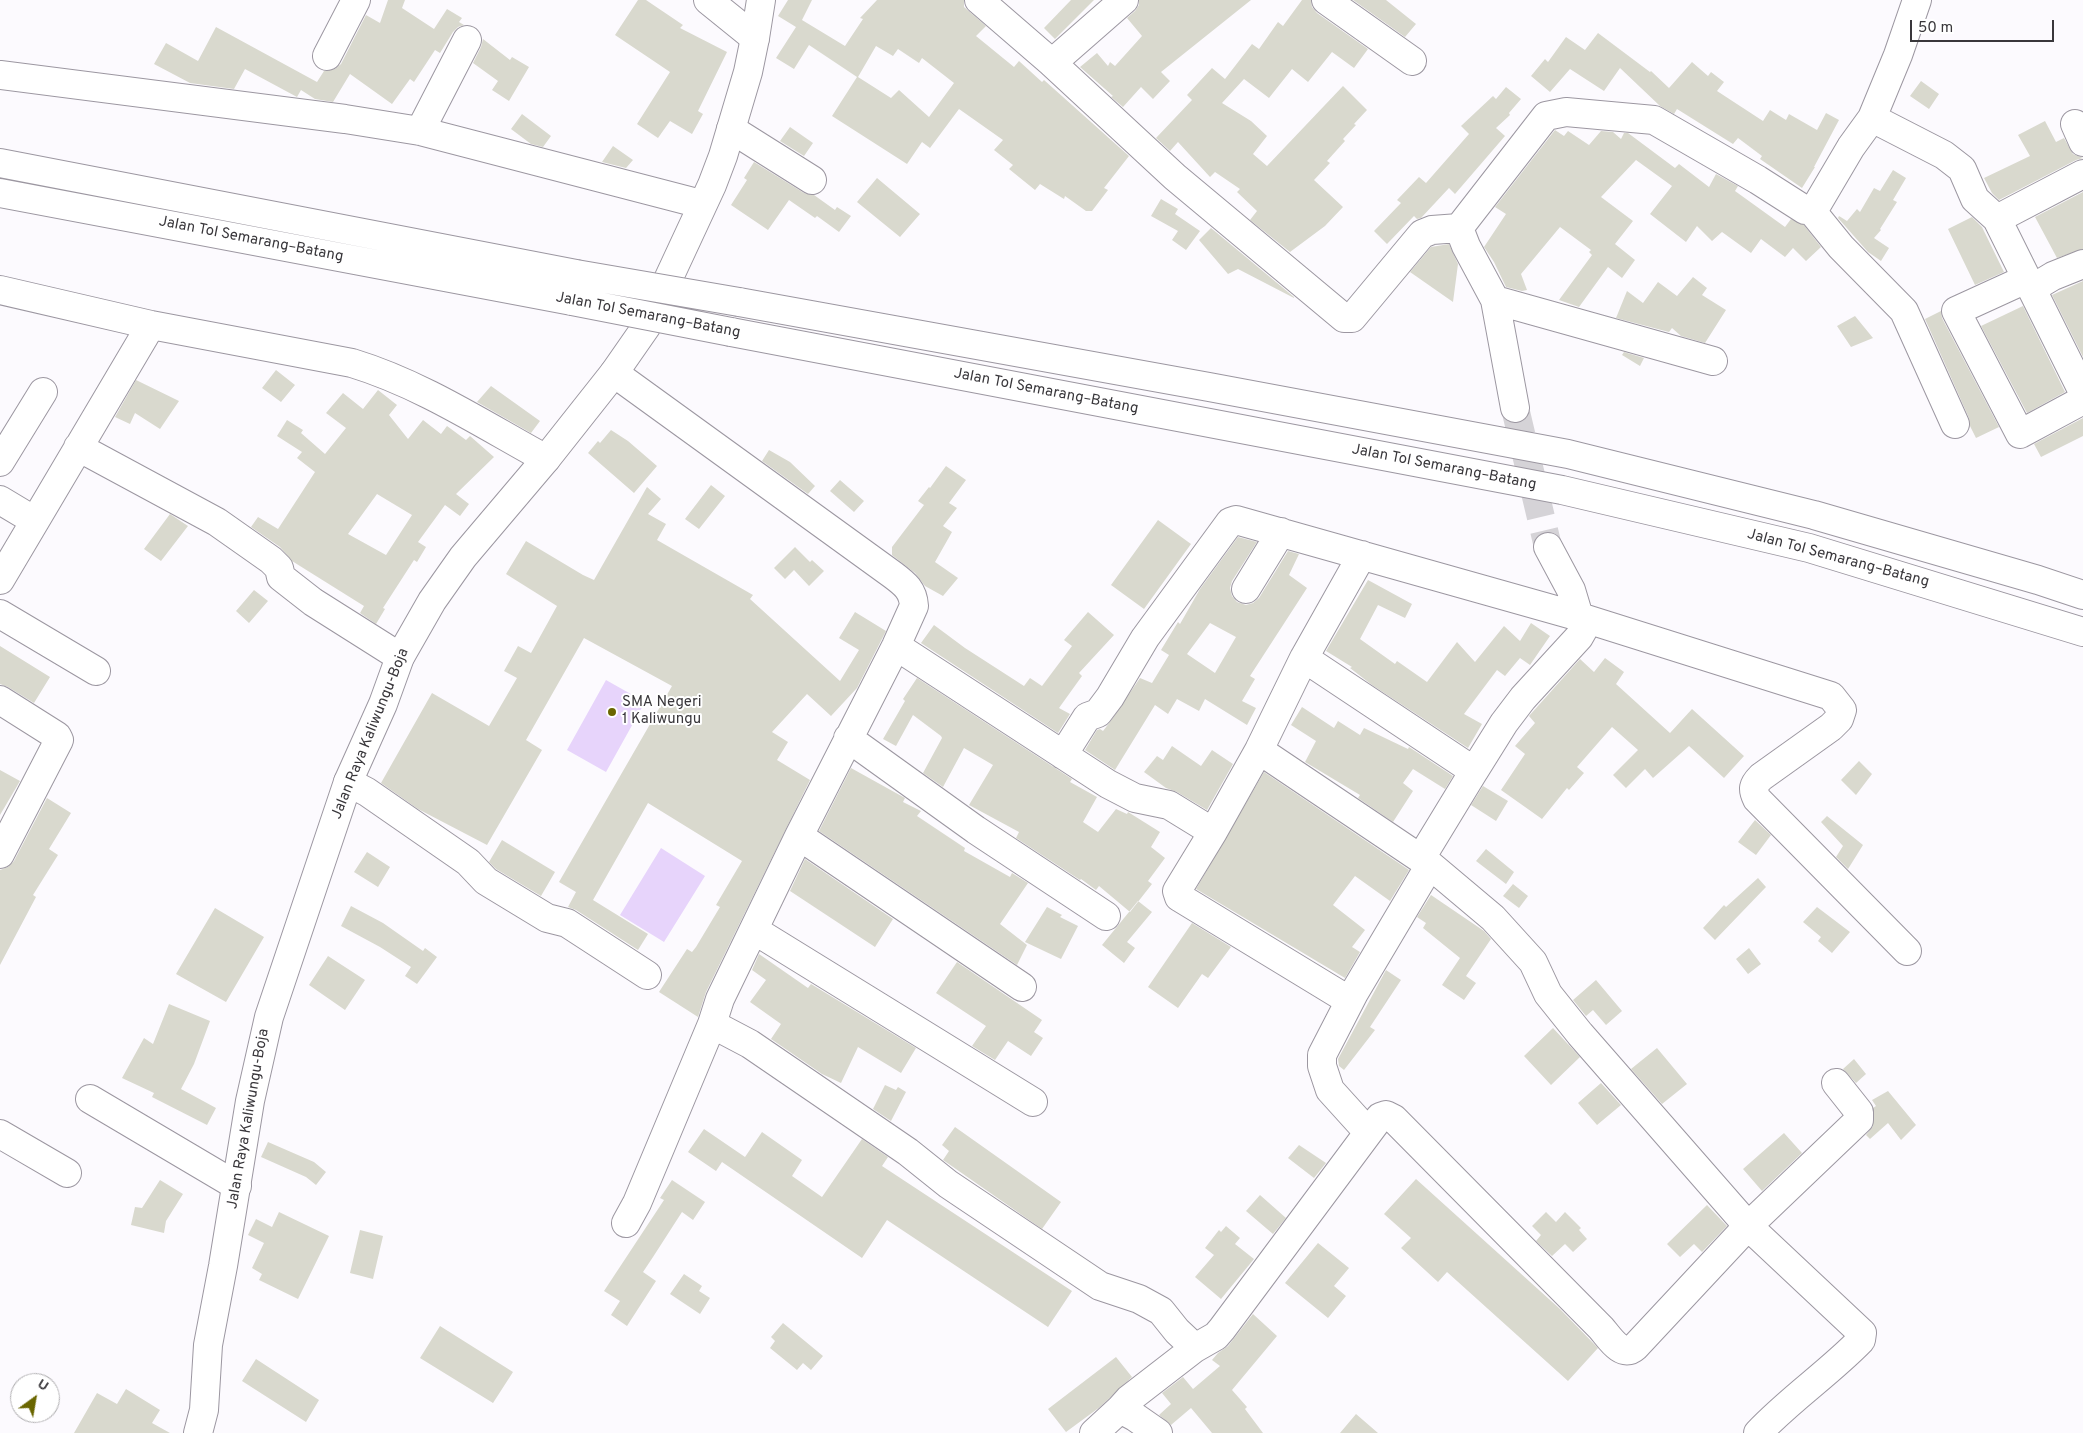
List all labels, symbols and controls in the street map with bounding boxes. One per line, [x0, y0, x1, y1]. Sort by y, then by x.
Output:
scale bar [1913, 10, 2057, 42]
text: 50 m [1918, 19, 1953, 38]
street label: Jalan Tol Semarang–Batang [157, 213, 345, 267]
street label: Jalan Tol Semarang–Batang [554, 289, 742, 343]
street label: Jalan Tol Semarang–Batang [952, 365, 1140, 419]
street label: Jalan Tol Semarang–Batang [1350, 441, 1538, 495]
street label: Jalan Tol Semarang–Batang [1745, 526, 1931, 592]
street label: Jalan Raya Kaliwungu-Boja [328, 646, 414, 822]
place label: SMA Negeri 1 Kaliwungu [622, 694, 702, 729]
marker: SMA Negeri 1 Kaliwungu [606, 706, 618, 718]
street label: Jalan Raya Kaliwungu-Boja [224, 1027, 274, 1211]
north arrow [10, 1373, 60, 1423]
text: U [34, 1376, 51, 1396]

